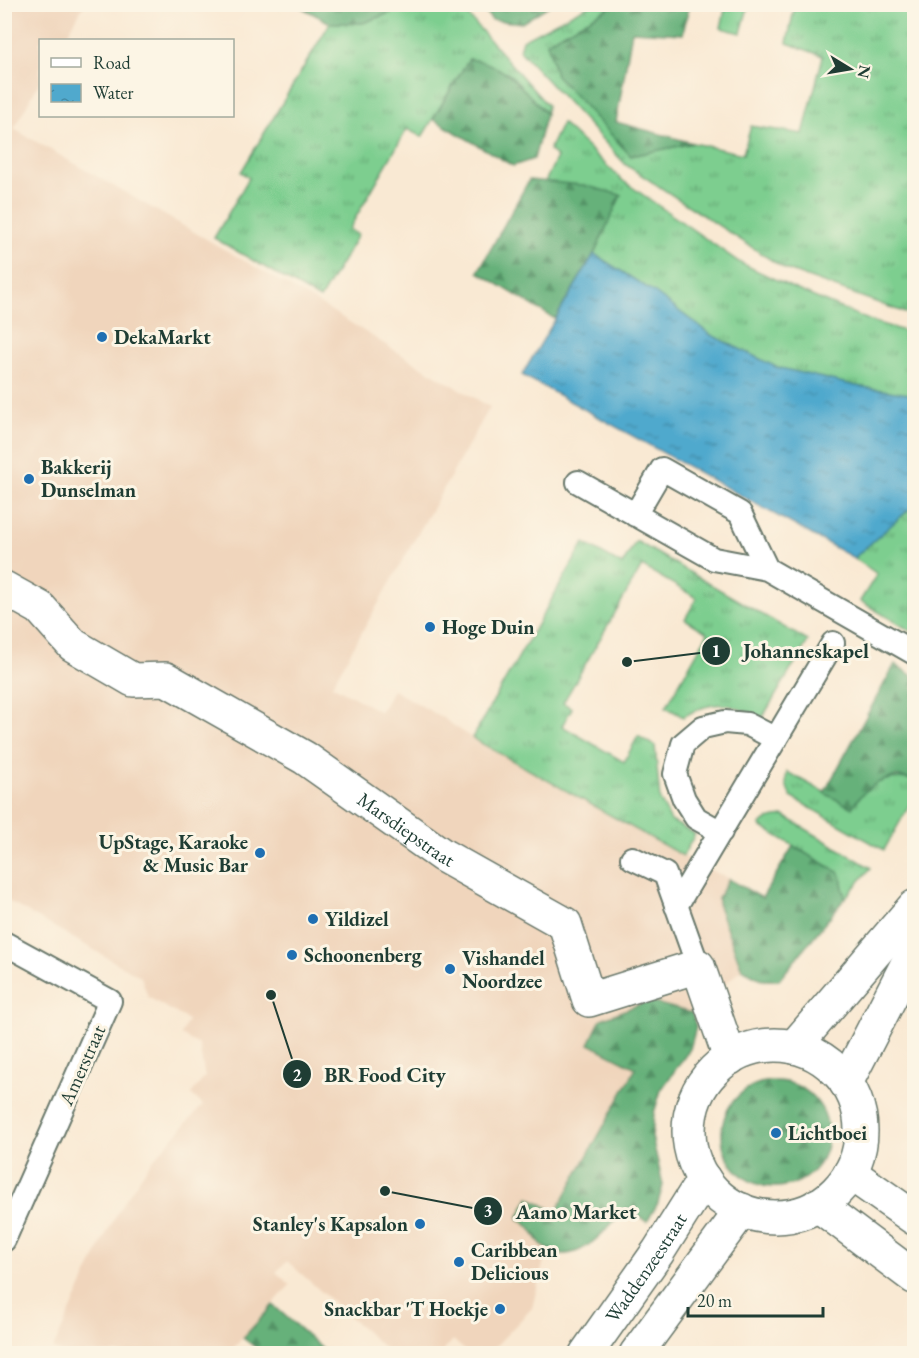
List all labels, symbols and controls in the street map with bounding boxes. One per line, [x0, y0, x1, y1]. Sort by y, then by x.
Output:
legend [39, 39, 234, 117]
north arrow [820, 39, 880, 99]
text: Road [93, 51, 132, 74]
text: N [853, 63, 876, 80]
text: Water [93, 81, 134, 104]
place label: DekaMarkt [114, 324, 211, 350]
marker: DekaMarkt [95, 330, 109, 344]
place label: Bakkerij Dunselman [41, 454, 136, 503]
marker: Bakkerij Dunselman [22, 472, 36, 486]
place label: Hoge Duin [442, 614, 535, 640]
marker: Hoge Duin [423, 620, 437, 634]
callout: Johanneskapel [701, 632, 881, 671]
text: Johanneskapel [741, 637, 869, 664]
text: 1 [711, 639, 721, 662]
street label: Marsdiepstraat [352, 786, 460, 873]
place label: UpStage, Karaoke & Music Bar [99, 829, 249, 878]
marker: UpStage, Karaoke & Music Bar [253, 846, 267, 860]
place label: Yildizel [325, 906, 389, 932]
marker: Yildizel [306, 912, 320, 926]
place label: Schoonenberg [304, 942, 423, 968]
place label: Vishandel Noordzee [462, 945, 545, 994]
marker: Schoonenberg [285, 948, 299, 962]
marker: Vishandel Noordzee [443, 962, 457, 976]
street label: Amerstraat [52, 1020, 112, 1110]
callout: BR Food City [282, 1055, 458, 1094]
text: BR Food City [324, 1061, 447, 1088]
text: 2 [292, 1063, 302, 1086]
place label: Lichtboei [788, 1120, 867, 1146]
marker: Lichtboei [769, 1126, 783, 1140]
callout: Aamo Market [473, 1192, 649, 1231]
text: Aamo Market [514, 1198, 637, 1225]
text: 3 [483, 1199, 493, 1222]
street label: Waddenzeestraat [599, 1207, 693, 1328]
place label: Stanley's Kapsalon [253, 1211, 408, 1237]
marker: Stanley's Kapsalon [413, 1217, 427, 1231]
place label: Caribbean Delicious [471, 1237, 557, 1286]
marker: Caribbean Delicious [452, 1255, 466, 1269]
scale bar [688, 1280, 823, 1318]
text: 20 m [697, 1289, 732, 1312]
place label: Snackbar 'T Hoekje [324, 1296, 488, 1322]
marker: Snackbar 'T Hoekje [493, 1302, 507, 1316]

